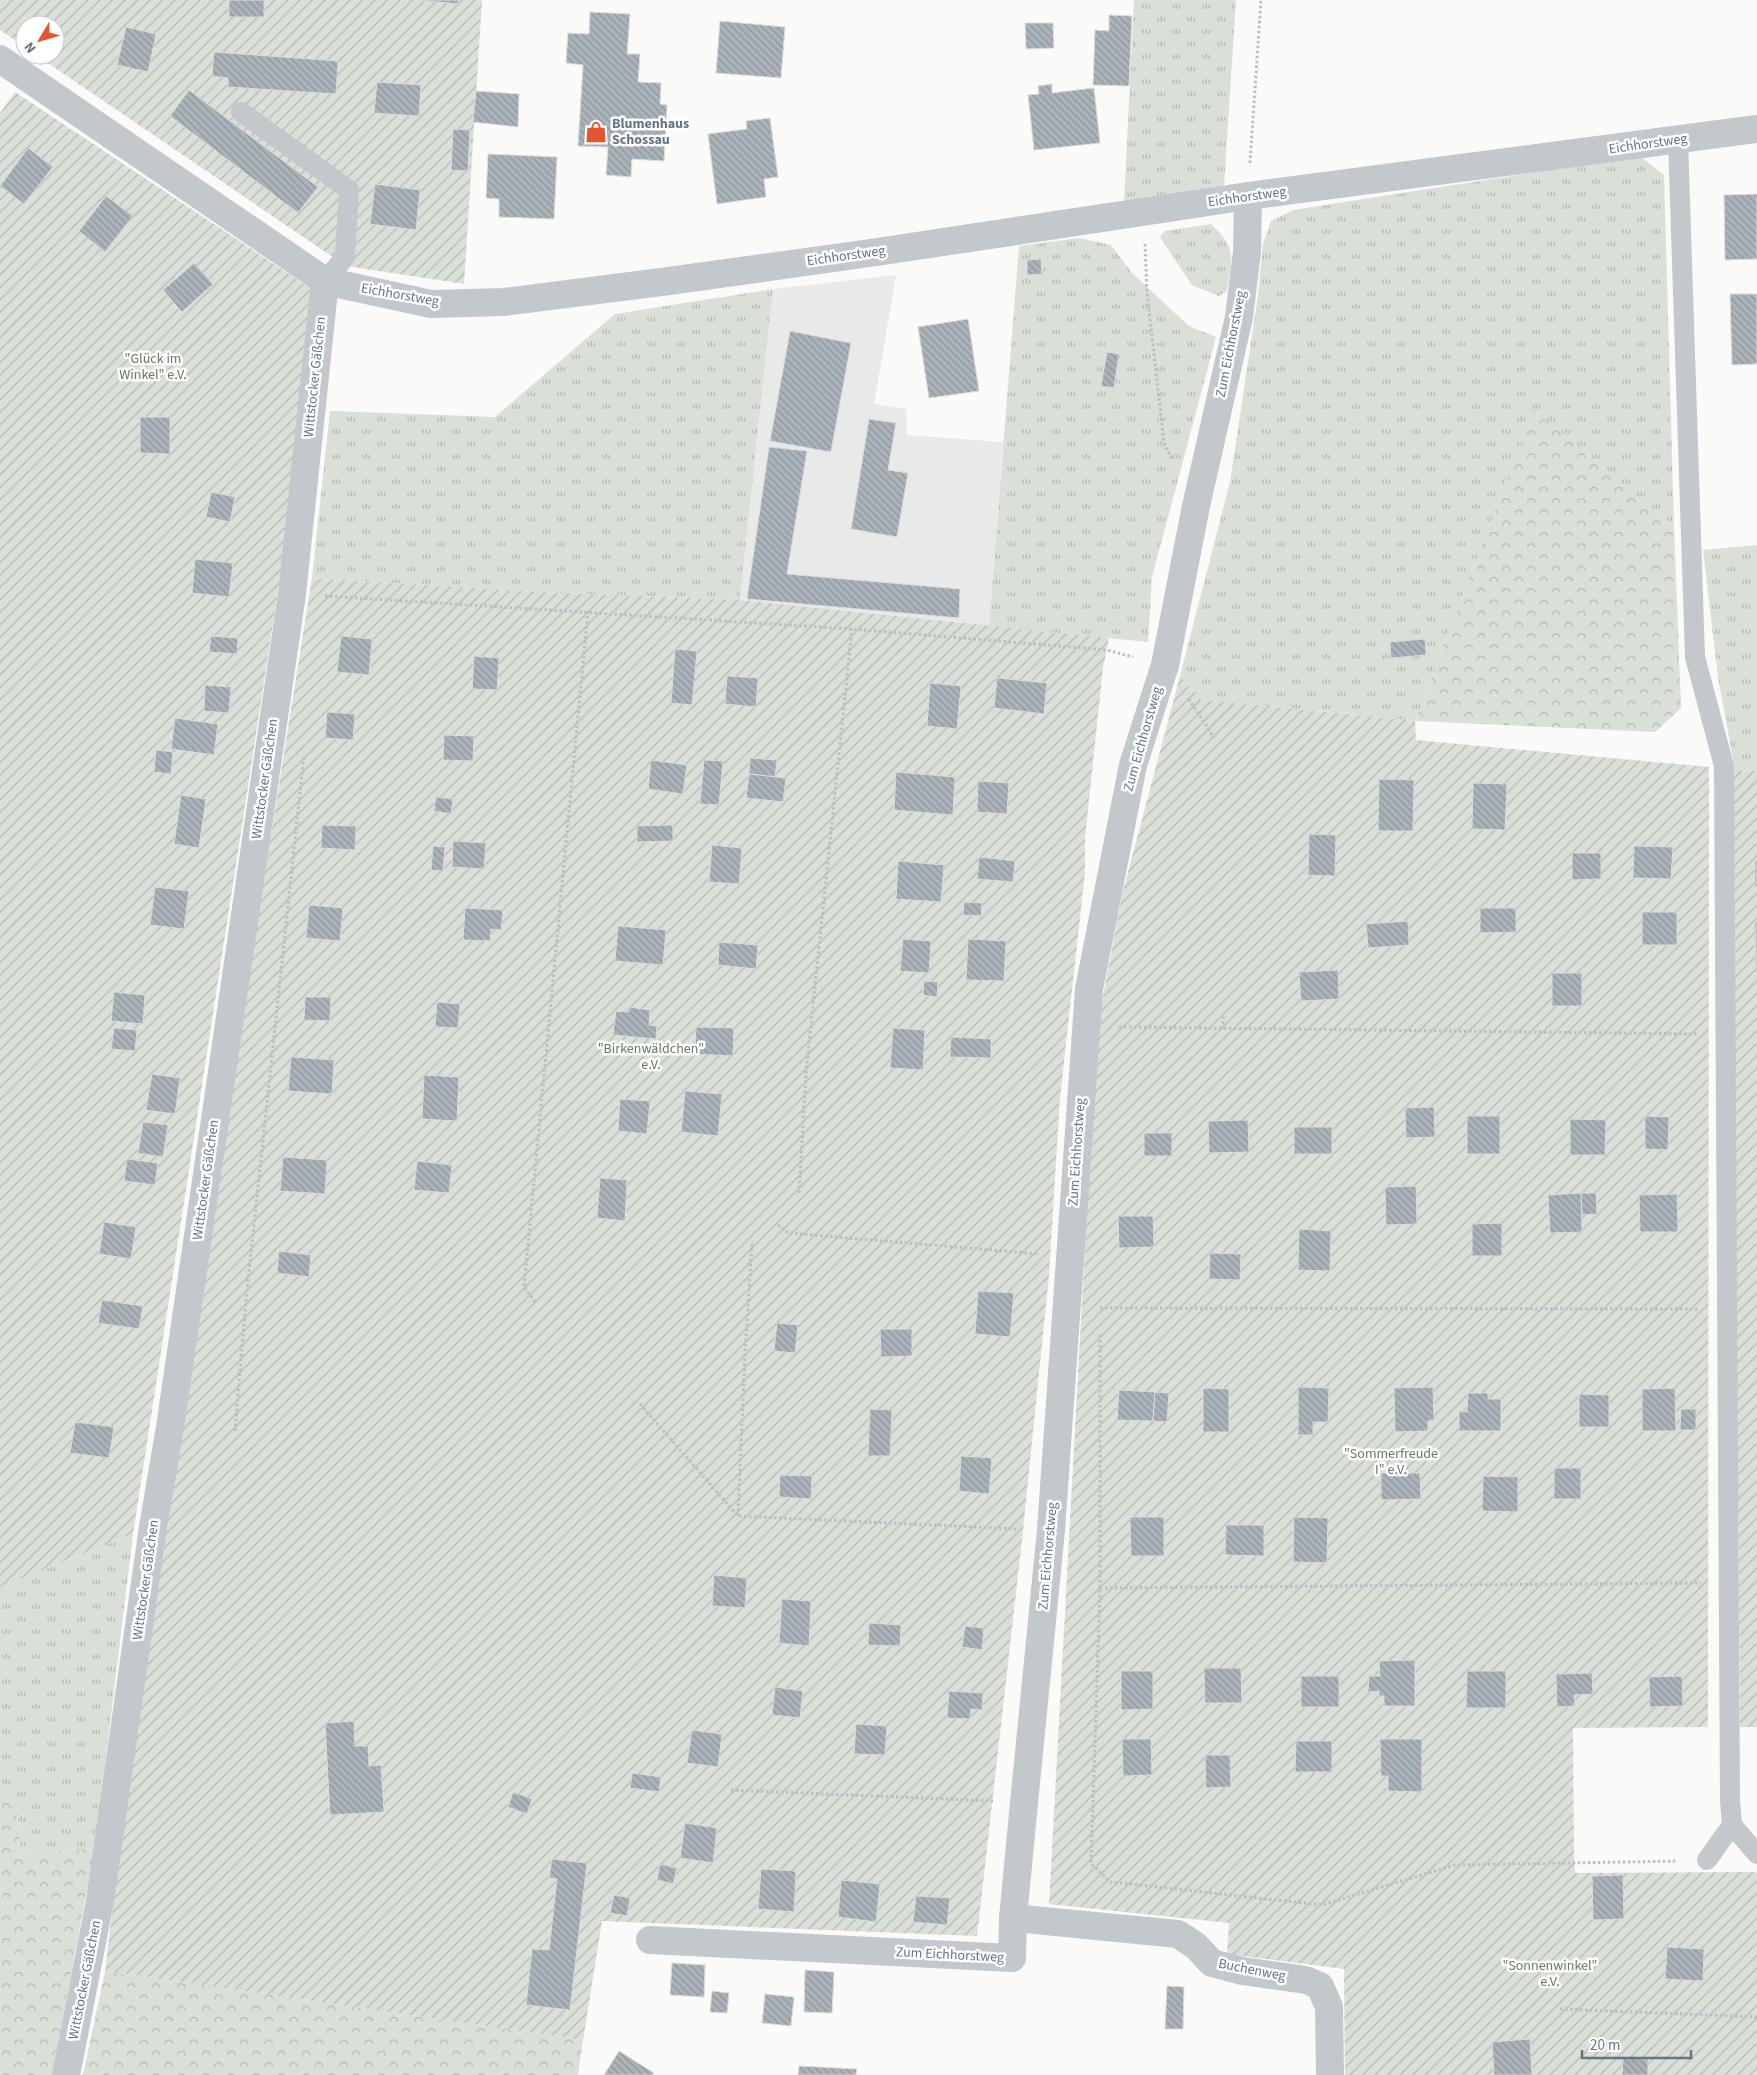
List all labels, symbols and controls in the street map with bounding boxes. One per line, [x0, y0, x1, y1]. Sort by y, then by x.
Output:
north arrow [15, 15, 65, 65]
text: N [20, 38, 41, 57]
place label: Blumenhaus Schossau [612, 114, 689, 150]
shop icon: Blumenhaus Schossau [583, 119, 609, 145]
street label: Eichhorstweg [1607, 129, 1689, 159]
street label: Eichhorstweg [1206, 182, 1288, 212]
street label: Eichhorstweg [805, 241, 887, 271]
street label: Eichhorstweg [359, 278, 441, 312]
street label: Zum Eichhorstweg [1211, 289, 1251, 399]
street label: Wittstocker Gäßchen [299, 316, 331, 438]
park label: "Glück im Winkel" e.V. [119, 349, 187, 385]
street label: Zum Eichhorstweg [1118, 684, 1168, 794]
street label: Wittstocker Gäßchen [247, 718, 283, 840]
park label: "Birkenwäldchen" e.V. [598, 1039, 704, 1075]
street label: Zum Eichhorstweg [1063, 1097, 1091, 1207]
street label: Wittstocker Gäßchen [188, 1119, 224, 1241]
park label: "Sommerfreude I" e.V. [1344, 1444, 1438, 1480]
street label: Zum Eichhorstweg [1033, 1501, 1063, 1611]
street label: Wittstocker Gäßchen [128, 1519, 164, 1641]
street label: Wittstocker Gäßchen [64, 1919, 106, 2041]
street label: Zum Eichhorstweg [895, 1942, 1005, 1968]
street label: Buchenweg [1217, 1954, 1287, 1986]
park label: "Sonnenwinkel" e.V. [1502, 1956, 1598, 1992]
scale bar [1582, 2028, 1691, 2060]
text: 20 m [1590, 2035, 1620, 2056]

